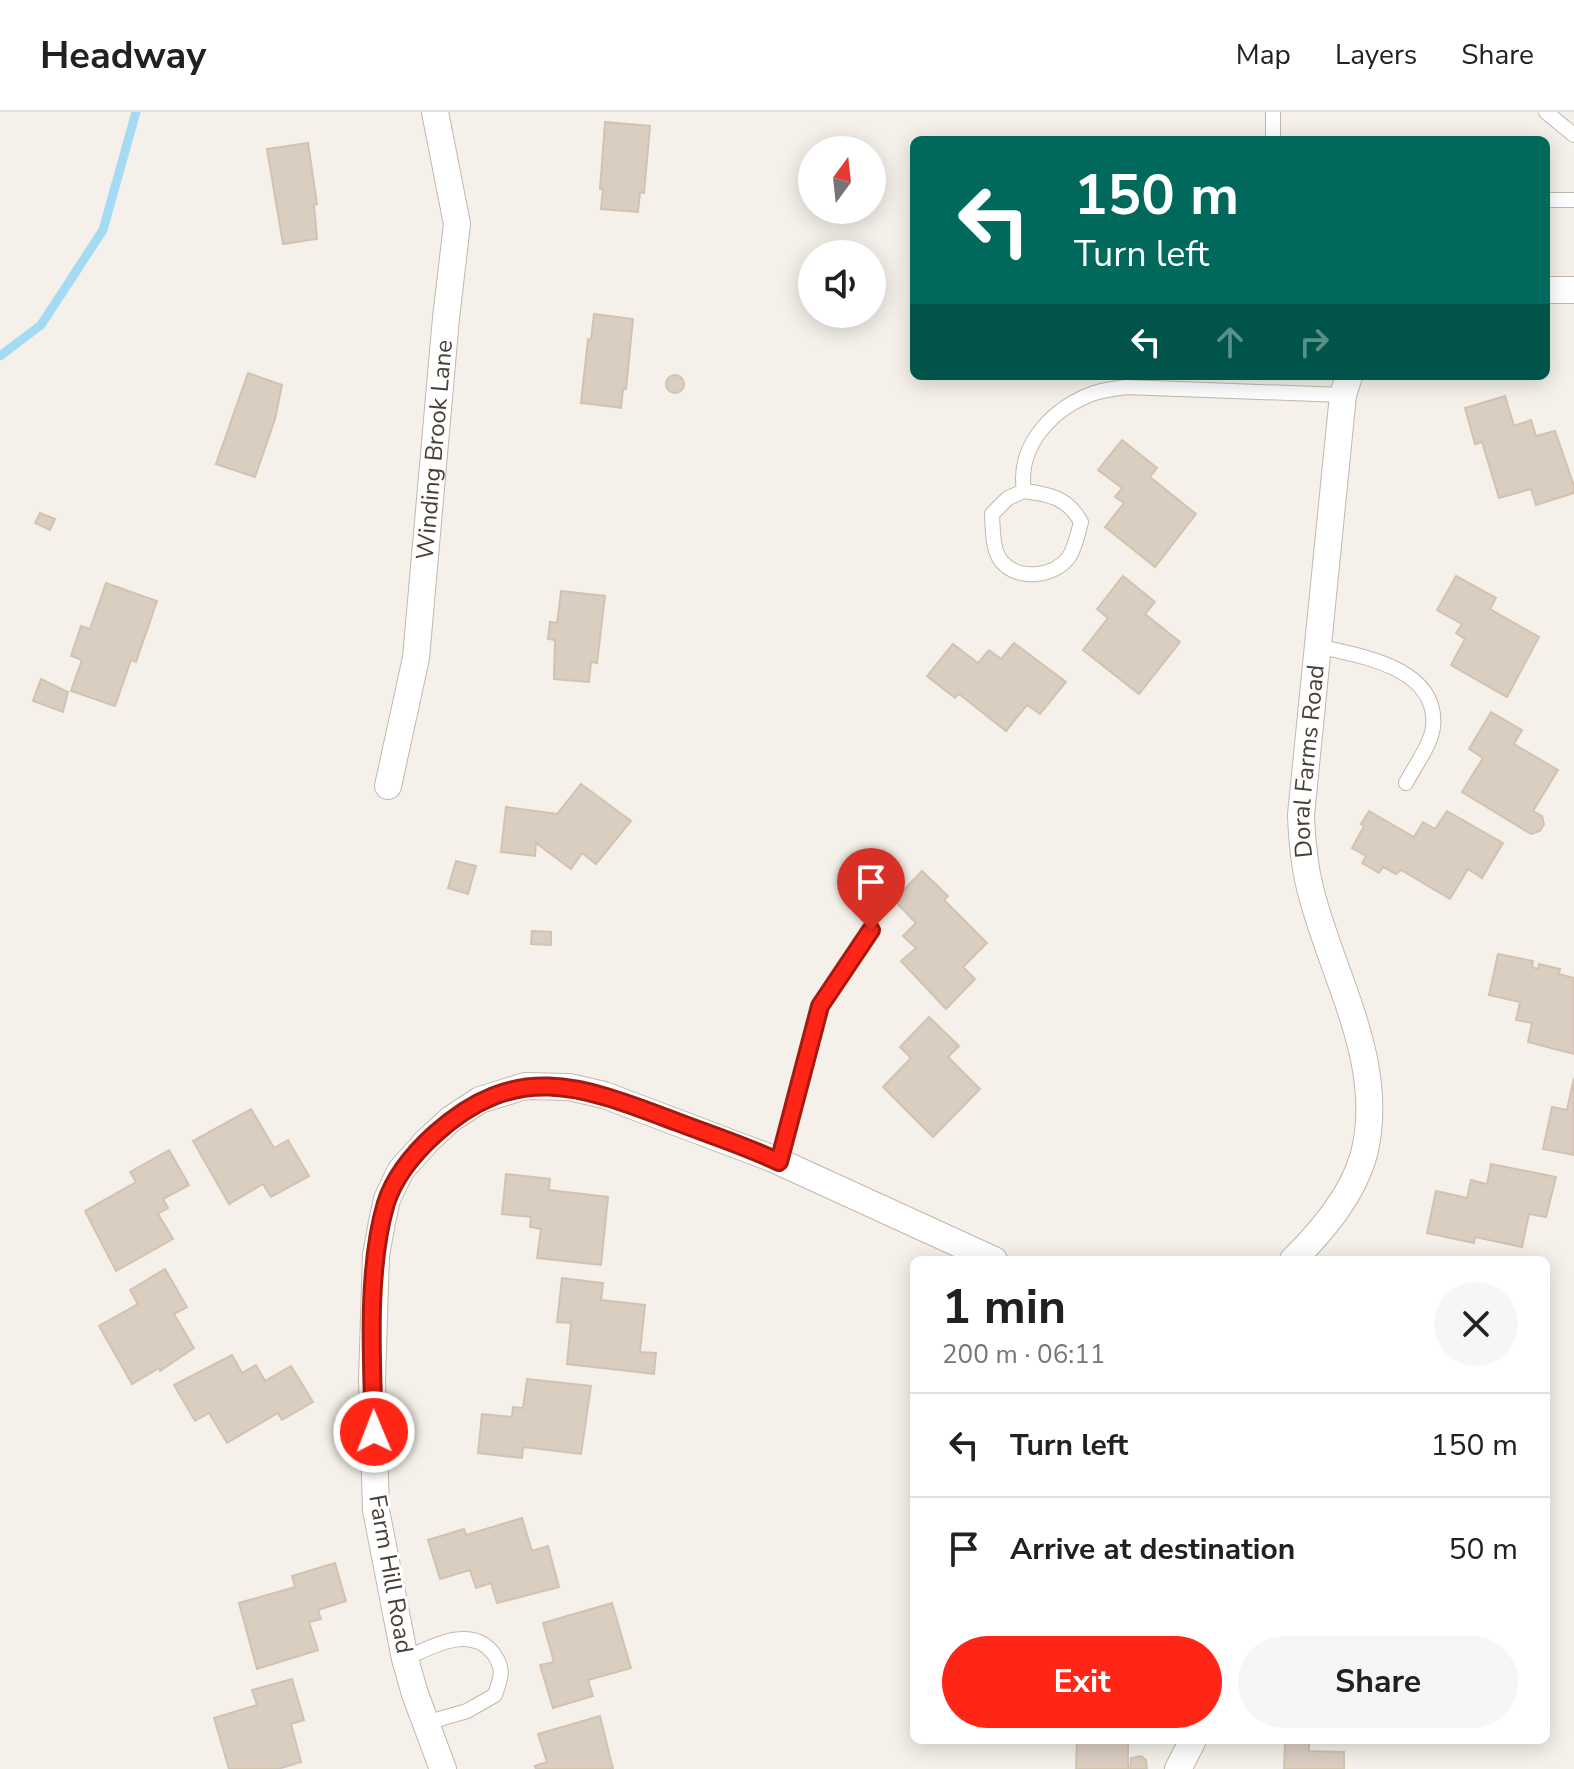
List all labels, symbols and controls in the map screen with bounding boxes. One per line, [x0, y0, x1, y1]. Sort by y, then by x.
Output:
text: Headway [40, 30, 206, 81]
text: Map [1236, 36, 1291, 74]
text: Layers [1335, 36, 1417, 74]
text: Share [1461, 36, 1534, 74]
north arrow [798, 136, 886, 224]
map controls [798, 136, 886, 328]
text: 150 m [1074, 157, 1239, 234]
icon: left [942, 168, 1046, 272]
text: Turn left [1074, 230, 1209, 279]
button: sound [798, 240, 886, 328]
icon: left [1124, 320, 1168, 364]
icon: ahead [1208, 320, 1252, 364]
icon: right [1292, 320, 1336, 364]
street label: Winding Brook Lane [409, 338, 460, 561]
street label: Doral Farms Road [1285, 663, 1332, 859]
pin [837, 848, 905, 930]
icon: arrive [849, 860, 893, 904]
text: 1 min [942, 1274, 1066, 1340]
button: close [1434, 1282, 1518, 1366]
text: 200 m · 06:11 [942, 1337, 1105, 1372]
position arrow [332, 1390, 416, 1474]
icon: left [942, 1423, 986, 1467]
text: Turn left [1010, 1425, 1128, 1466]
text: 150 m [1431, 1425, 1518, 1466]
street label: Farm Hill Road [361, 1492, 421, 1656]
icon: arrive [942, 1527, 986, 1571]
text: Arrive at destination [1010, 1529, 1295, 1570]
text: 50 m [1449, 1529, 1518, 1570]
button: Exit [942, 1636, 1222, 1728]
button: Share [1238, 1636, 1518, 1728]

